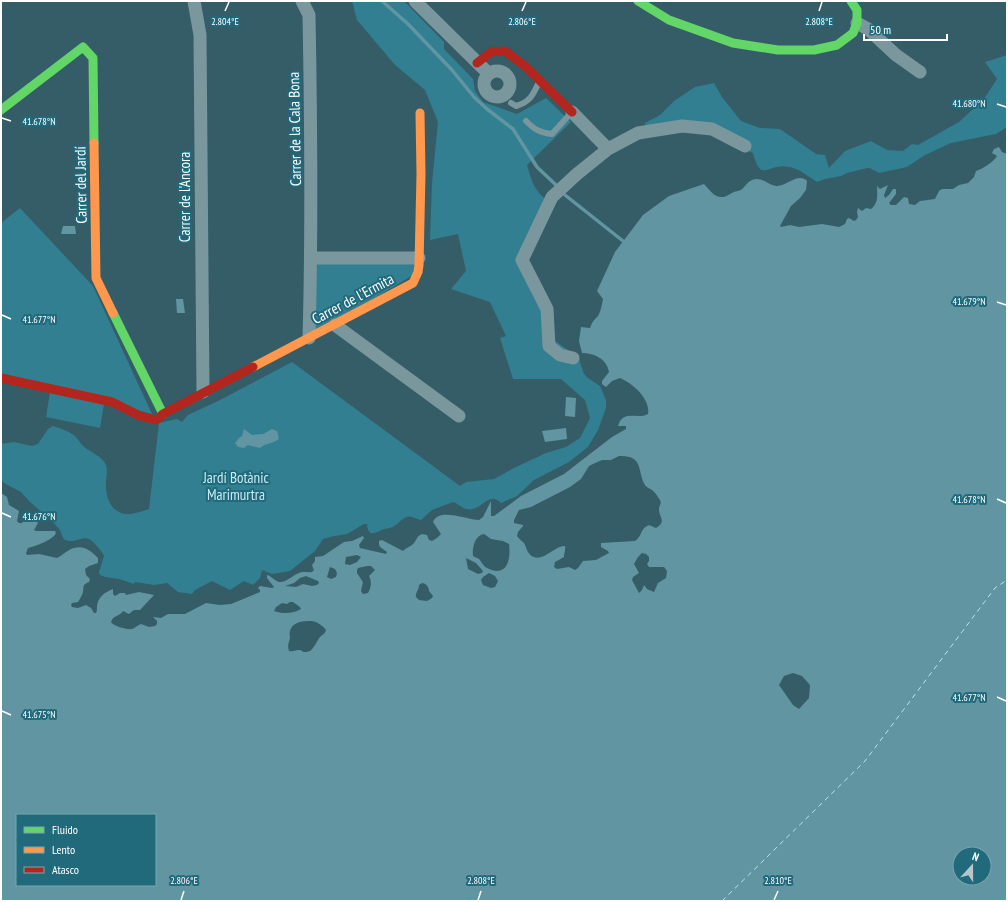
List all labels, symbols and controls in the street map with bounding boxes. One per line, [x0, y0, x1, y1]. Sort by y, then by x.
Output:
text: 2.804°E [211, 15, 239, 28]
text: 2.806°E [508, 15, 536, 28]
text: 2.808°E [805, 15, 833, 28]
scale bar [864, 16, 947, 42]
text: 50 m [870, 22, 891, 37]
street label: Carrer de la Cala Bona [284, 72, 305, 186]
text: 41.680°N [952, 97, 986, 110]
text: 41.678°N [22, 115, 56, 128]
street label: Carrer del Jardí [70, 146, 91, 224]
street label: Carrer de l'Ancora [175, 152, 194, 242]
street label: Carrer de l'Ermita [309, 269, 397, 328]
text: 41.679°N [952, 295, 986, 308]
text: 41.677°N [22, 313, 56, 326]
park label: Jardí Botànic Marimurtra [202, 468, 269, 504]
text: 41.678°N [952, 493, 986, 506]
text: 41.676°N [22, 510, 56, 523]
text: 41.677°N [952, 691, 986, 704]
text: 41.675°N [22, 708, 56, 721]
legend [16, 814, 156, 886]
text: Fluido [52, 822, 78, 837]
text: Lento [52, 842, 75, 857]
north arrow [952, 846, 992, 886]
text: N [970, 849, 981, 864]
text: Atasco [52, 862, 79, 877]
text: 2.806°E [170, 874, 198, 887]
text: 2.808°E [467, 874, 495, 887]
text: 2.810°E [764, 874, 792, 887]

